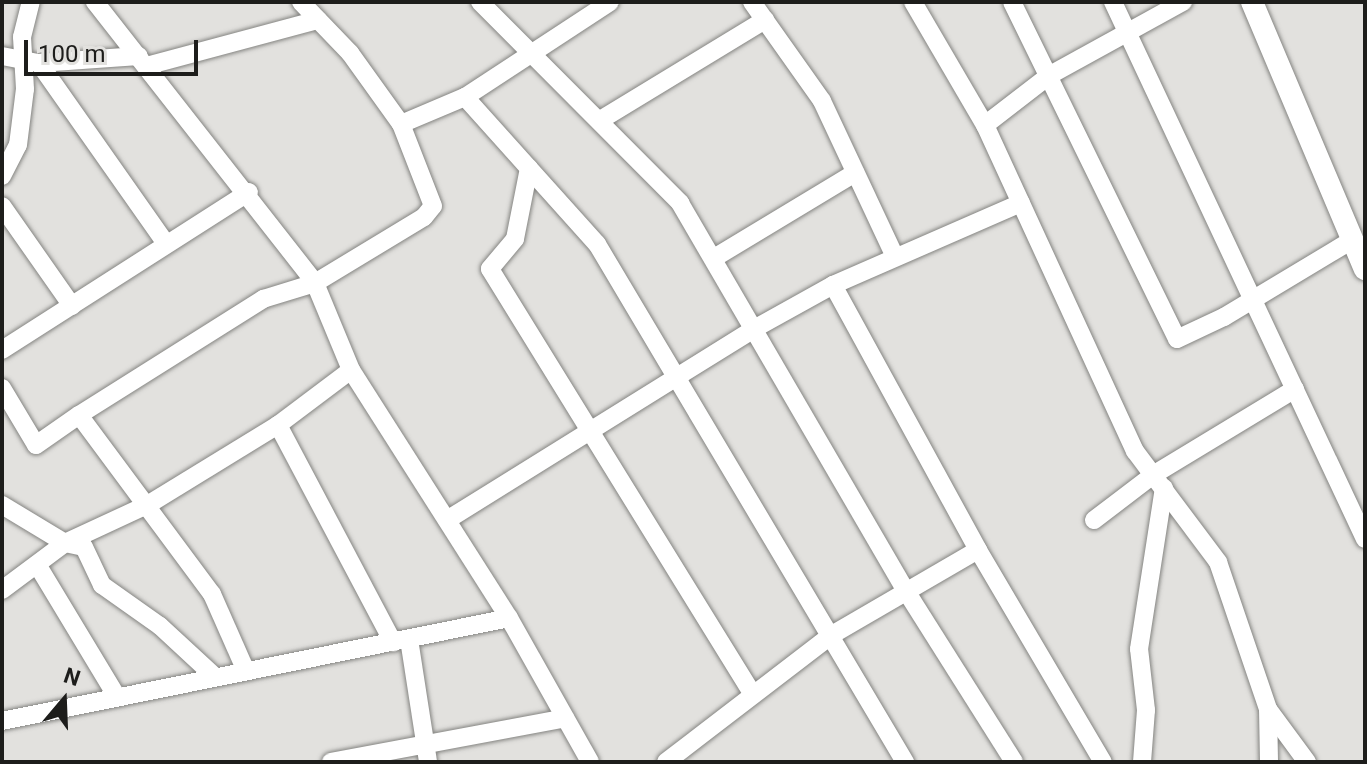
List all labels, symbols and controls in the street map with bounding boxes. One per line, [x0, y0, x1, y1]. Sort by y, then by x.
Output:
scale bar [28, 24, 202, 74]
text: 100 m [38, 40, 105, 68]
north arrow [24, 660, 104, 740]
text: N [61, 662, 83, 691]

